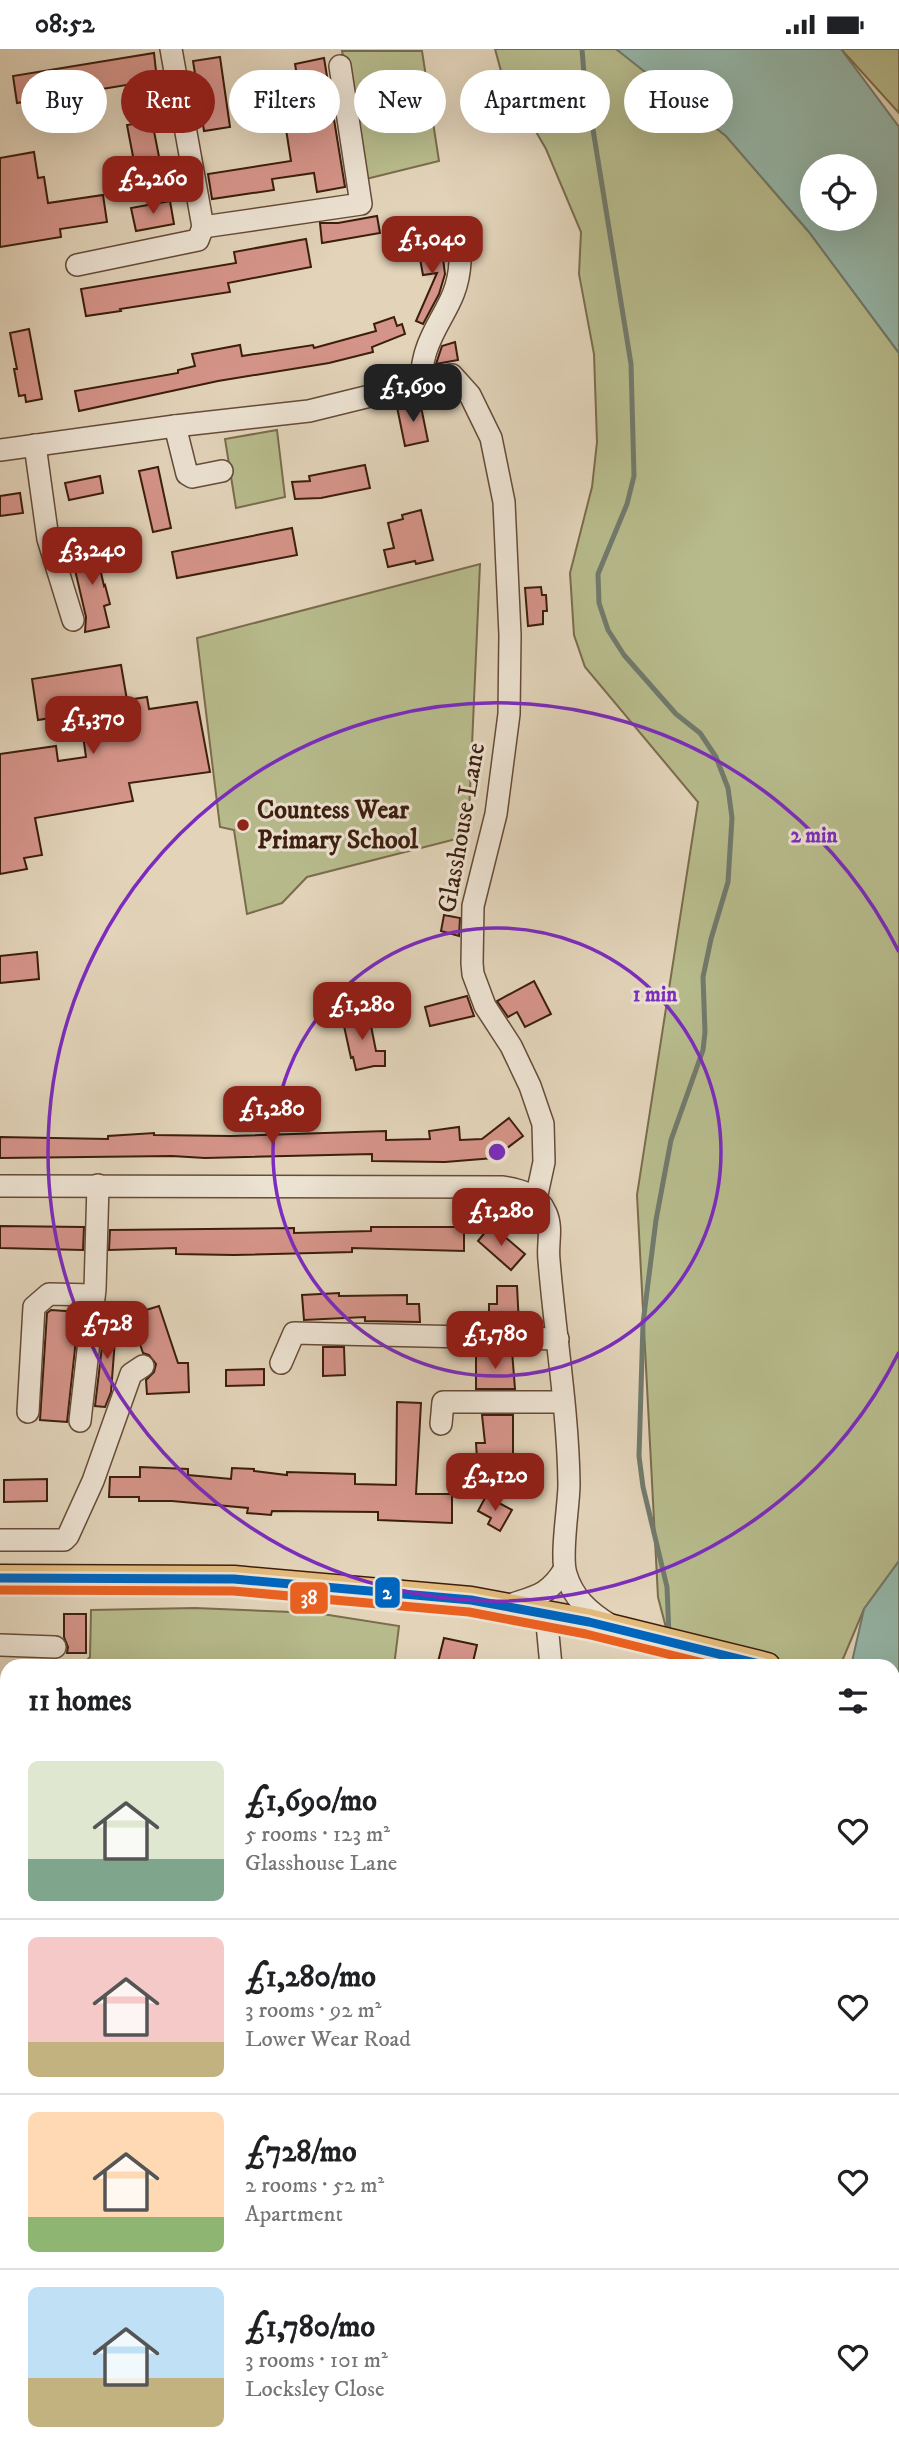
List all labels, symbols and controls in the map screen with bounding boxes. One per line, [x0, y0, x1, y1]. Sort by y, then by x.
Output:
text: 08:52 [35, 8, 94, 41]
chip: Buy [21, 70, 107, 133]
chip: Rent [121, 70, 215, 133]
chip: Filters [229, 70, 340, 133]
chip: New [354, 70, 446, 133]
chip: Apartment [460, 70, 610, 133]
chip: House [624, 70, 733, 133]
map controls [800, 154, 877, 231]
button: locate [800, 154, 877, 231]
pin: £2,260 [96, 157, 210, 216]
text: £2,260 [118, 164, 188, 193]
pin: £1,040 [375, 217, 489, 276]
text: £1,040 [398, 224, 466, 253]
pin: £1,690 [356, 365, 470, 424]
text: £1,690 [380, 372, 446, 401]
pin: £3,240 [35, 527, 149, 587]
text: £3,240 [58, 535, 126, 564]
pin: £1,370 [36, 697, 150, 756]
text: £1,370 [61, 704, 125, 733]
street label: Glasshouse Lane [431, 740, 493, 916]
place label: Countess Wear Primary School [257, 794, 419, 857]
marker: Countess Wear Primary School [235, 817, 251, 833]
text: 2 min [791, 823, 839, 849]
text: 1 min [633, 982, 678, 1008]
pin: £1,280 [305, 983, 419, 1042]
text: £1,280 [329, 990, 395, 1019]
pin: £1,280 [215, 1087, 329, 1146]
text: £1,280 [239, 1094, 305, 1123]
centre of rings [485, 1140, 509, 1164]
pin: £1,280 [444, 1189, 558, 1248]
text: £1,280 [468, 1196, 534, 1225]
pin: £728 [66, 1301, 148, 1361]
text: £728 [82, 1309, 132, 1338]
pin: £1,780 [438, 1311, 552, 1371]
text: £1,780 [462, 1319, 528, 1348]
pin: £2,120 [438, 1453, 552, 1513]
text: £2,120 [462, 1461, 528, 1490]
line badge: 2 [374, 1576, 401, 1609]
line badge: 38 [289, 1581, 329, 1615]
text: 2 [382, 1582, 392, 1605]
text: 38 [301, 1587, 318, 1610]
icon: filters [834, 1682, 872, 1720]
text: 11 homes [28, 1683, 132, 1720]
text: £1,690/mo [245, 1783, 377, 1820]
icon: home [84, 1789, 168, 1873]
icon: heart [834, 1812, 872, 1850]
text: 5 rooms · 123 m² [245, 1820, 390, 1849]
text: Glasshouse Lane [245, 1849, 397, 1878]
text: £1,280/mo [245, 1959, 376, 1996]
icon: home [84, 1965, 168, 2049]
icon: heart [834, 1988, 872, 2026]
text: 3 rooms · 92 m² [245, 1996, 382, 2025]
text: Lower Wear Road [245, 2025, 411, 2054]
text: £728/mo [245, 2134, 357, 2171]
icon: home [84, 2140, 168, 2224]
icon: heart [834, 2163, 872, 2201]
text: 2 rooms · 52 m² [245, 2171, 384, 2200]
text: Apartment [245, 2200, 343, 2229]
text: £1,780/mo [245, 2309, 375, 2346]
icon: home [84, 2315, 168, 2399]
icon: heart [834, 2338, 872, 2376]
text: 3 rooms · 101 m² [245, 2346, 388, 2375]
text: Locksley Close [245, 2375, 384, 2404]

